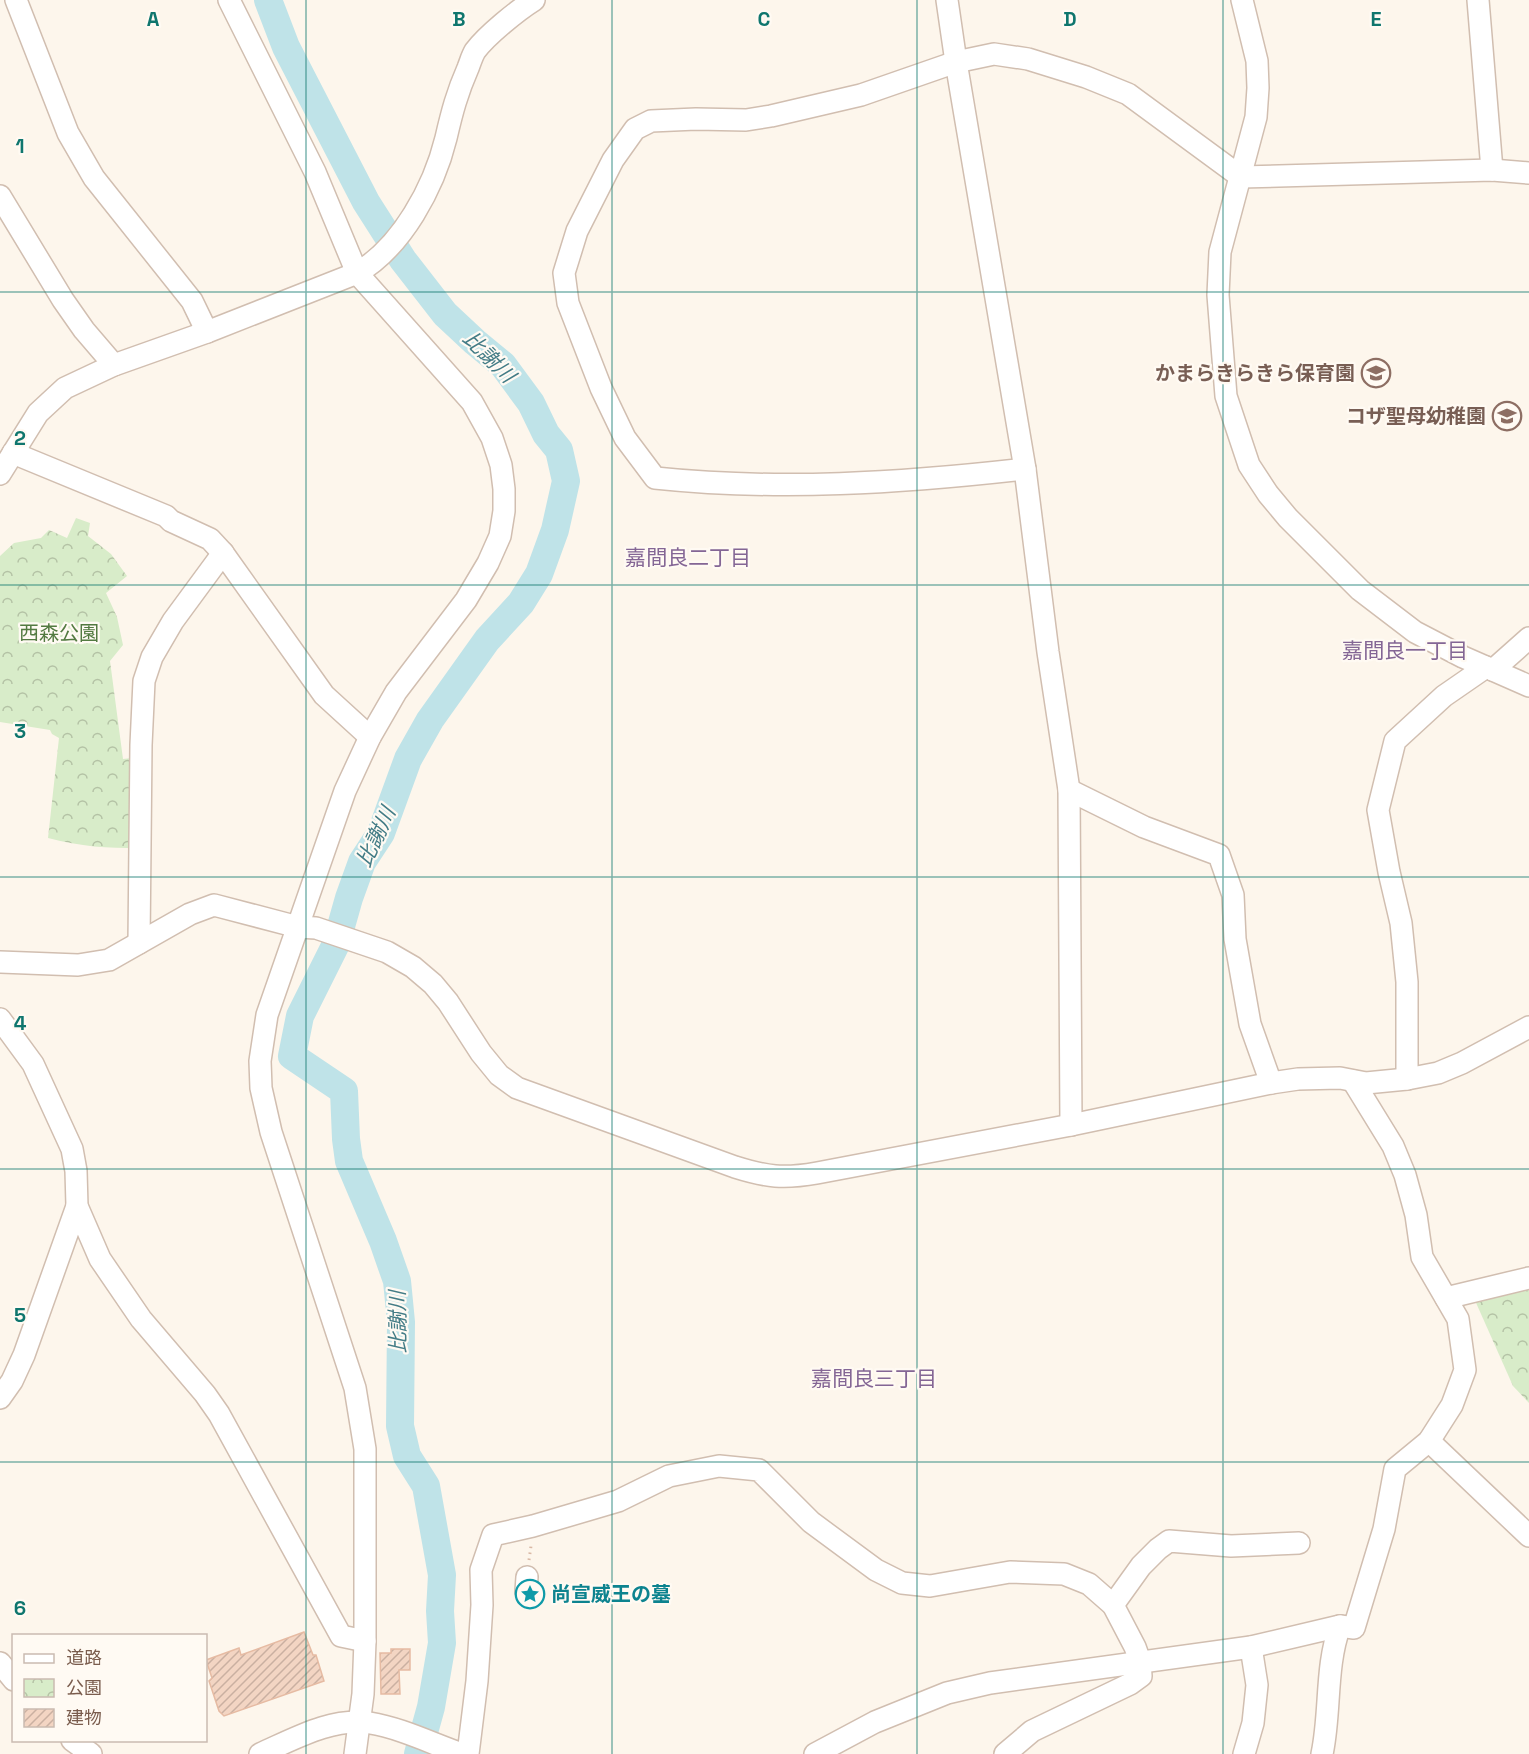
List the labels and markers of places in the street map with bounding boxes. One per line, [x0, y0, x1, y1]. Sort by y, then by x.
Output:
school or university icon: かまらきらきら保育園 [1360, 357, 1392, 389]
place label: かまらきらきら保育園 [1155, 360, 1355, 386]
school or university icon: コザ聖母幼稚園 [1491, 400, 1523, 432]
place label: コザ聖母幼稚園 [1346, 403, 1486, 429]
place icon: 尚宣威王の墓 [514, 1578, 546, 1610]
place label: 尚宣威王の墓 [551, 1581, 671, 1607]

